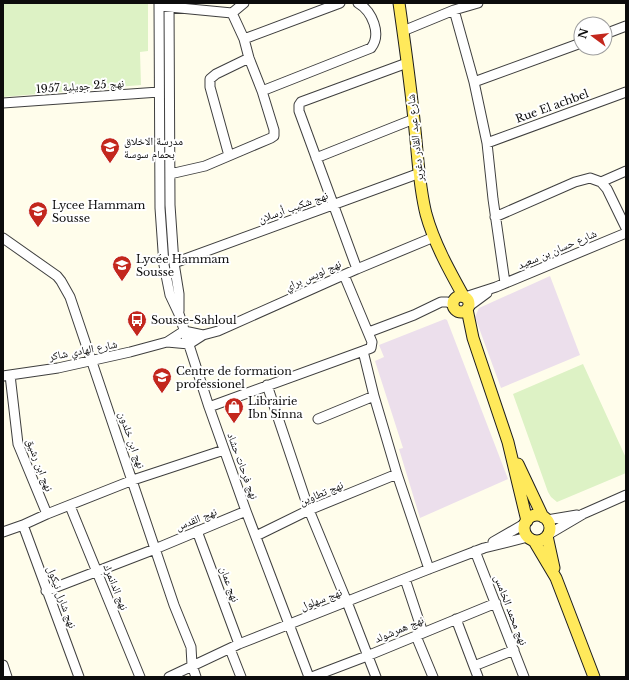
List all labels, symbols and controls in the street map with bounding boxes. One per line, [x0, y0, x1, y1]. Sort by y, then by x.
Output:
north arrow [573, 16, 613, 56]
text: N [575, 26, 592, 40]
street label: نهج 25 جويلية 1957 [35, 76, 125, 96]
street label: Rue El achbel [513, 86, 591, 126]
street label: شارع عبد القادر دغرير [403, 94, 427, 183]
place label: مدرسة الاخلاق بحمام سوسة [124, 134, 183, 161]
school or university icon: مدرسة الاخلاق بحمام سوسة [99, 136, 121, 164]
street label: نهج شكيب أرسلان [256, 188, 330, 226]
place label: Lycee Hammam Sousse [52, 198, 146, 225]
school or university icon: Lycee Hammam Sousse [27, 200, 49, 228]
street label: شارع حسان بن سعيد [515, 226, 599, 272]
place label: Lycée Hammam Sousse [136, 252, 230, 279]
school or university icon: Lycée Hammam Sousse [111, 254, 133, 282]
street label: نهج لويس براي [283, 256, 344, 295]
bus stop icon: Sousse-Sahloul [126, 309, 148, 337]
place label: Sousse-Sahloul [151, 313, 237, 327]
street label: شارع الهادي شاكر [47, 336, 119, 365]
place label: Centre de formation professionel [176, 364, 292, 391]
school or university icon: Centre de formation professionel [151, 366, 173, 394]
place label: Librairie Ibn Sinna [248, 394, 303, 421]
shop icon: Librairie Ibn Sinna [223, 396, 245, 424]
street label: نهج ابن خلدون [116, 410, 148, 470]
street label: نهج فرحات حشاد [224, 431, 262, 501]
street label: نهج ابن رشيق [24, 437, 56, 493]
street label: نهج تطاوين [297, 477, 345, 509]
street label: نهج القدس [173, 504, 219, 534]
street label: نهج الدانمرك [100, 562, 132, 612]
street label: نهج شارل نيكول [44, 564, 80, 630]
street label: نهج عمان [217, 564, 243, 604]
street label: نهج محمد الخامس [491, 573, 531, 647]
street label: نهج سهلول [298, 585, 344, 613]
street label: نهج همرشولد [372, 612, 426, 646]

